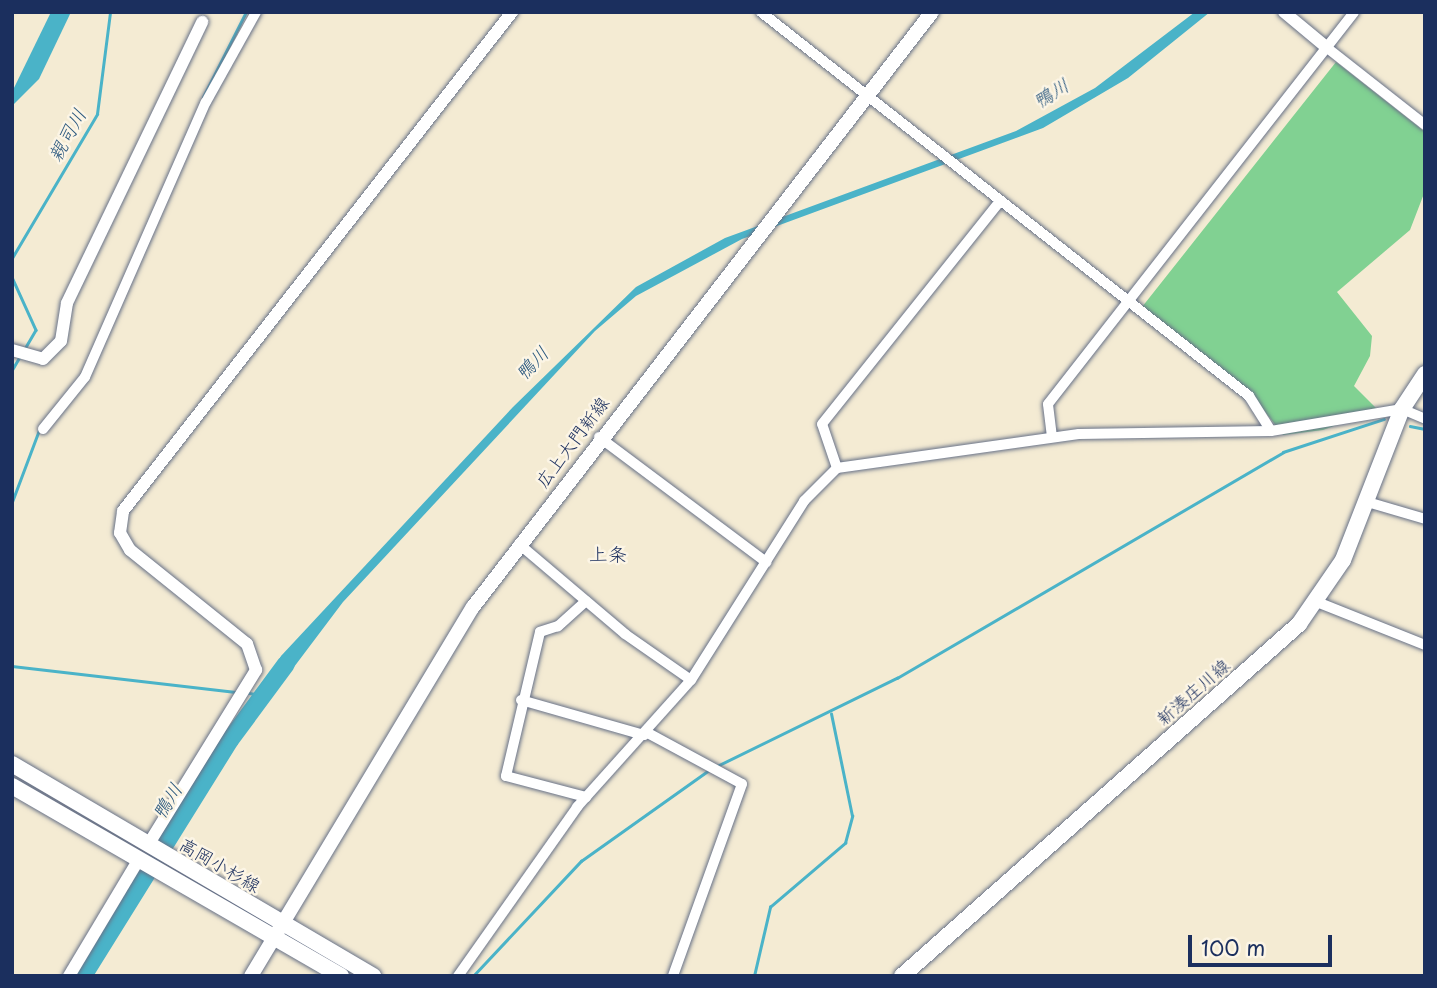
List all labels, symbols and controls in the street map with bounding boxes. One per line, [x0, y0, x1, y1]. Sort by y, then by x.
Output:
water label: 鴨川 [1029, 73, 1073, 113]
water label: 親司川 [43, 105, 91, 165]
water label: 鴨川 [511, 341, 553, 385]
street label: 広上大門新線 [531, 392, 613, 492]
district label: 上条 [589, 543, 627, 565]
street label: 新湊庄川線 [1152, 654, 1234, 730]
water label: 鴨川 [147, 779, 187, 823]
street label: 高岡小杉線 [176, 833, 264, 897]
scale bar [1192, 922, 1336, 966]
text: 100 m [1201, 931, 1265, 963]

